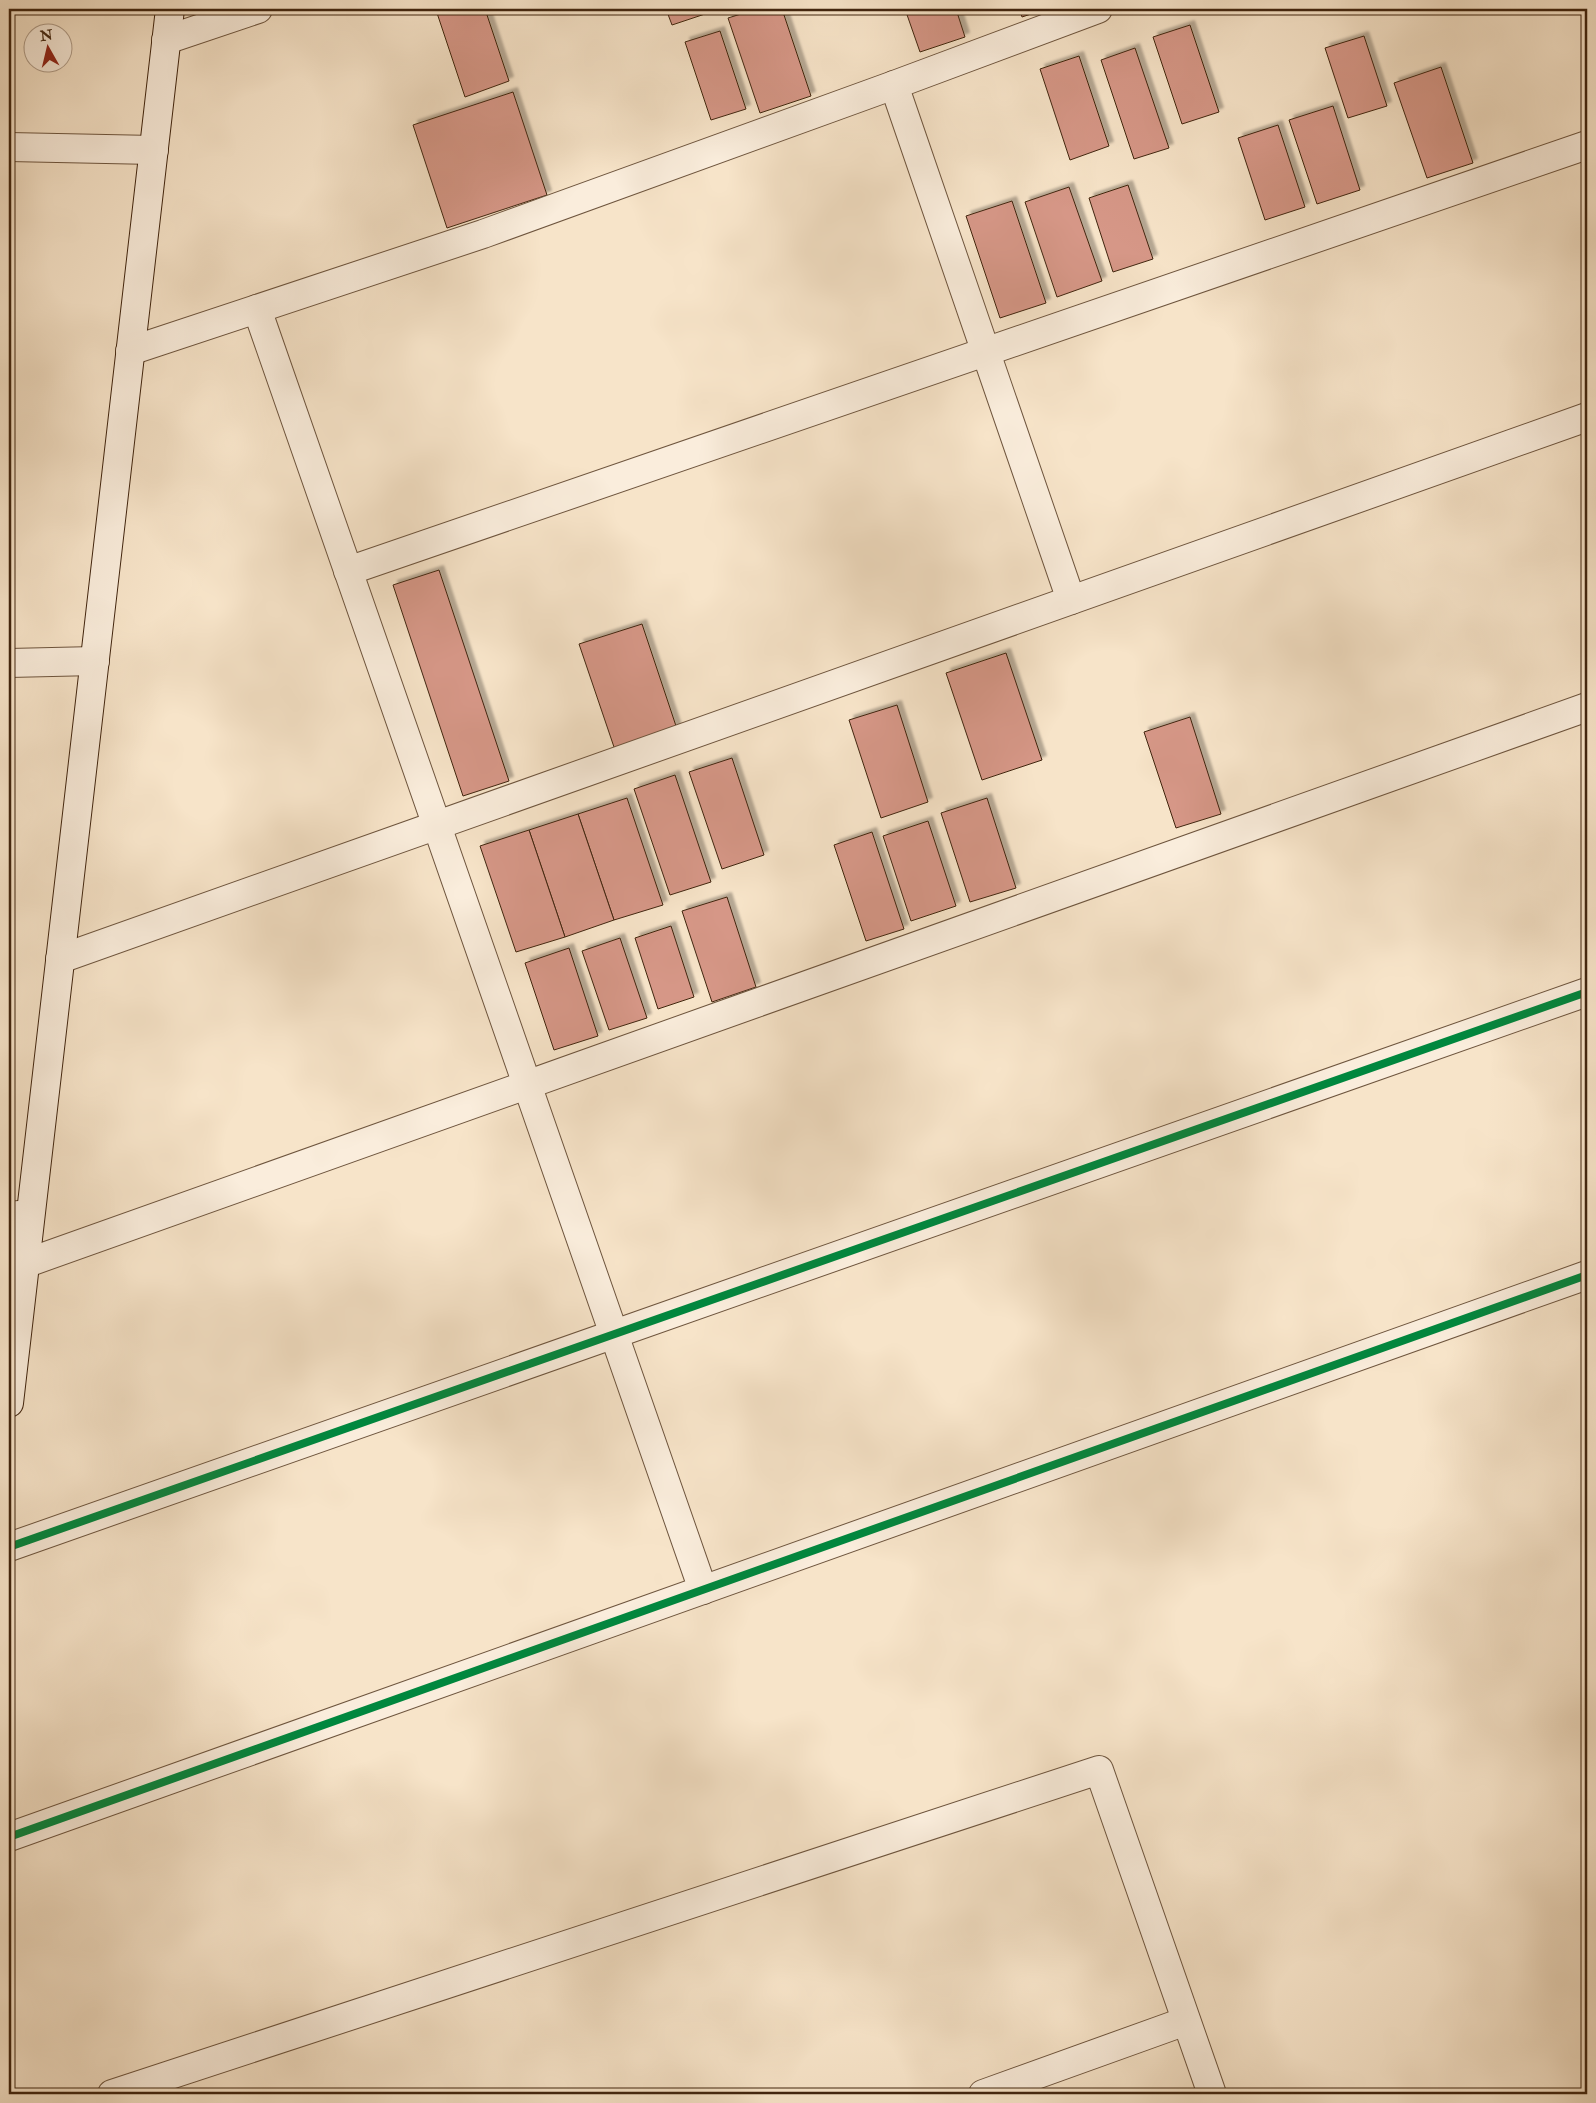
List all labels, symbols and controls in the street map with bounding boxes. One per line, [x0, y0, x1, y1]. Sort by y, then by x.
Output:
north arrow [22, 22, 72, 72]
text: N [38, 26, 54, 45]

